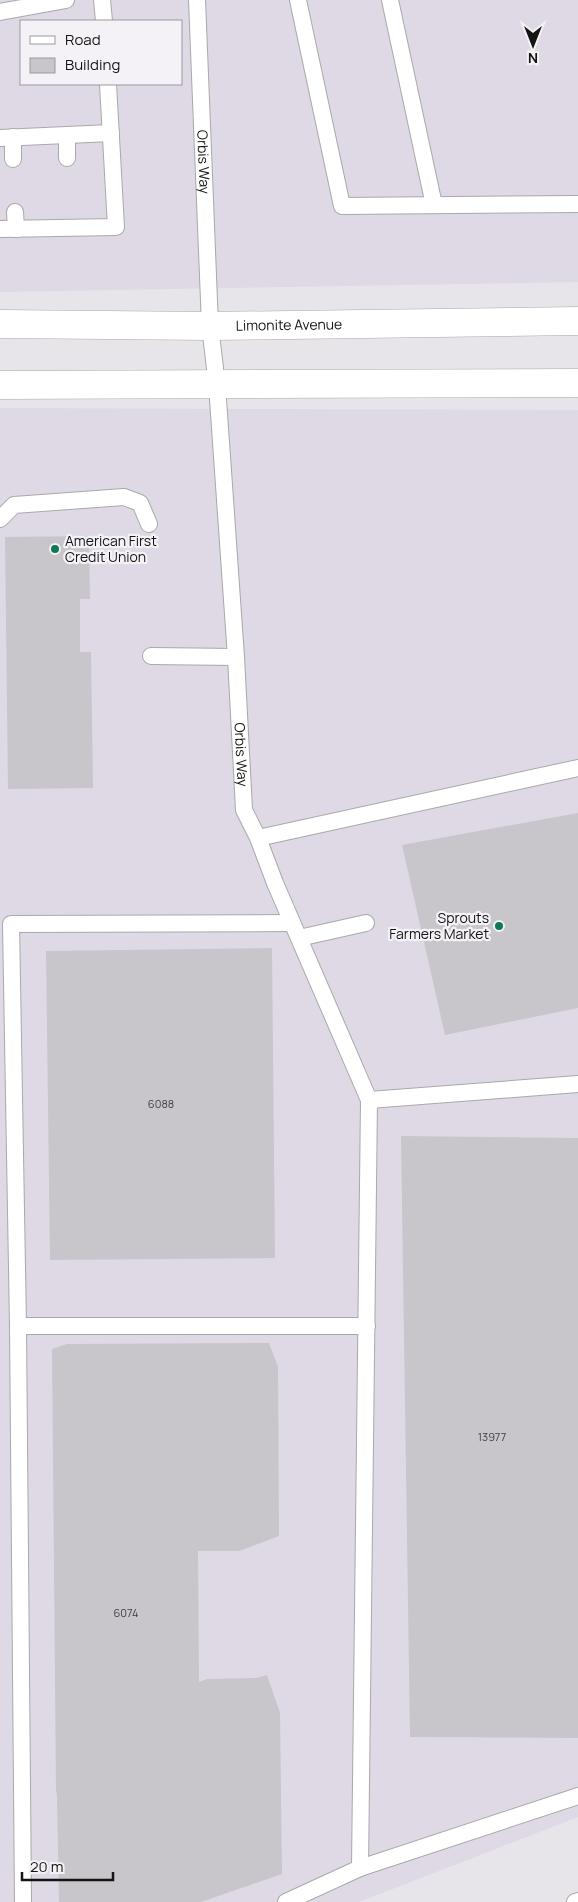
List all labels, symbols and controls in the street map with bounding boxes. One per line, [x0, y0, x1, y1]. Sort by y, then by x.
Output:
legend [20, 20, 182, 85]
north arrow [508, 20, 558, 70]
text: Road [65, 29, 101, 50]
text: N [528, 49, 538, 68]
text: Building [65, 54, 120, 75]
street label: Orbis Way [193, 129, 215, 195]
street label: Limonite Avenue [236, 314, 342, 335]
place label: American First Credit Union [65, 531, 157, 566]
marker: American First Credit Union [49, 543, 61, 555]
street label: Orbis Way [230, 722, 253, 788]
place label: Sprouts Farmers Market [389, 908, 489, 943]
marker: Sprouts Farmers Market [493, 920, 505, 932]
house number: 6088 [148, 1096, 174, 1111]
house number: 13977 [478, 1429, 506, 1444]
house number: 6074 [113, 1605, 139, 1620]
scale bar [22, 1850, 114, 1882]
text: 20 m [30, 1856, 63, 1877]

